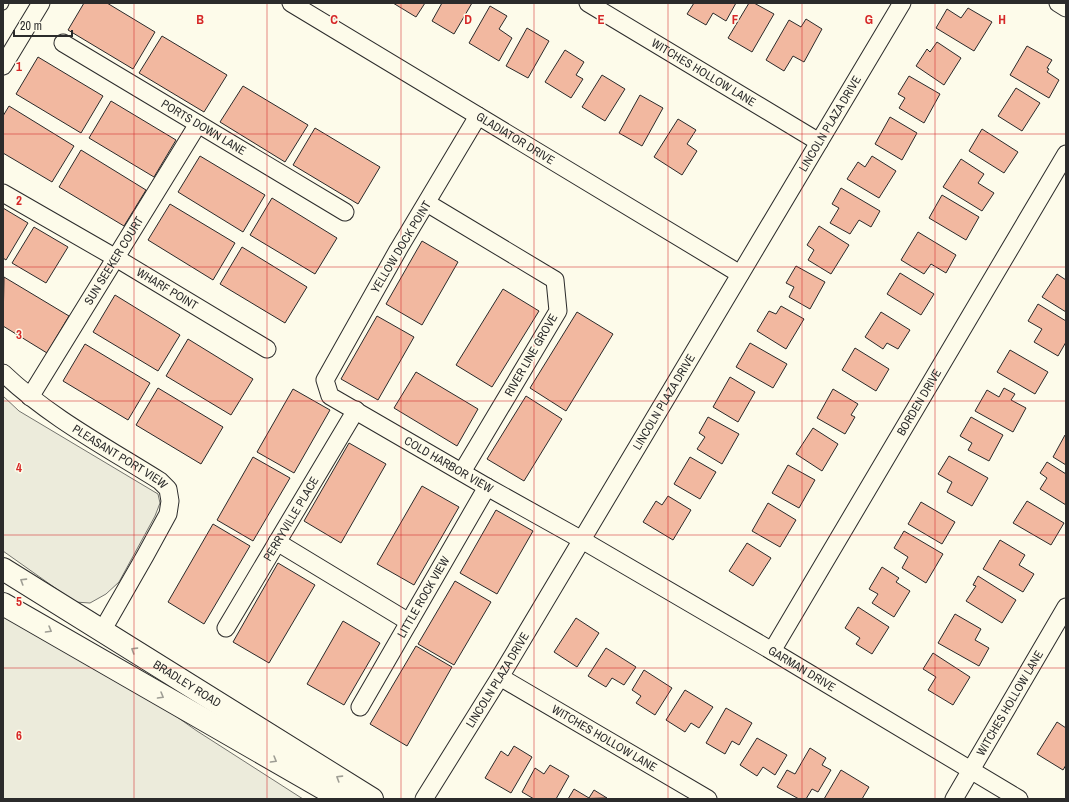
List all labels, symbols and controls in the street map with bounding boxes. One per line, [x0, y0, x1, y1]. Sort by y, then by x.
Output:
text: B [196, 11, 204, 28]
text: C [330, 11, 338, 28]
text: D [464, 11, 472, 28]
text: E [597, 11, 605, 28]
text: F [732, 11, 739, 28]
text: G [865, 11, 873, 28]
text: H [998, 11, 1006, 28]
scale bar [14, 12, 72, 38]
text: 20 m [20, 18, 42, 34]
street label: WITCHES HOLLOW LANE [648, 35, 759, 110]
text: 1 [16, 58, 22, 75]
street label: LINCOLN PLAZA DRIVE [795, 73, 865, 175]
street label: PORTS DOWN LANE [158, 96, 249, 159]
street label: GLADIATOR DRIVE [473, 109, 558, 168]
text: 2 [16, 192, 22, 209]
street label: YELLOW DOCK POINT [367, 198, 435, 296]
street label: SUN SEEKER COURT [81, 213, 147, 308]
street label: WHARF POINT [133, 264, 201, 313]
street label: RIVER LINE GROVE [501, 311, 561, 399]
text: 3 [16, 326, 22, 343]
street label: LINCOLN PLAZA DRIVE [629, 351, 699, 453]
street label: BORDEN DRIVE [893, 366, 945, 439]
street label: PLEASANT PORT VIEW [69, 421, 172, 493]
street label: COLD HARBOR VIEW [401, 433, 497, 497]
text: 4 [16, 459, 22, 476]
street label: PERRYVILLE PLACE [260, 474, 322, 564]
street label: LITTLE ROCK VIEW [394, 553, 454, 641]
one-way arrow [20, 579, 27, 586]
text: 5 [16, 593, 22, 610]
one-way arrow [45, 626, 52, 633]
street label: LINCOLN PLAZA DRIVE [462, 629, 533, 731]
street label: GARMAN DRIVE [765, 642, 839, 695]
one-way arrow [131, 648, 138, 655]
street label: WITCHES HOLLOW LANE [973, 648, 1047, 759]
street label: BRADLEY ROAD [150, 657, 224, 711]
one-way arrow [157, 691, 164, 698]
street label: WITCHES HOLLOW LANE [549, 701, 660, 775]
text: 6 [16, 727, 22, 744]
one-way arrow [270, 756, 277, 763]
one-way arrow [336, 776, 343, 783]

